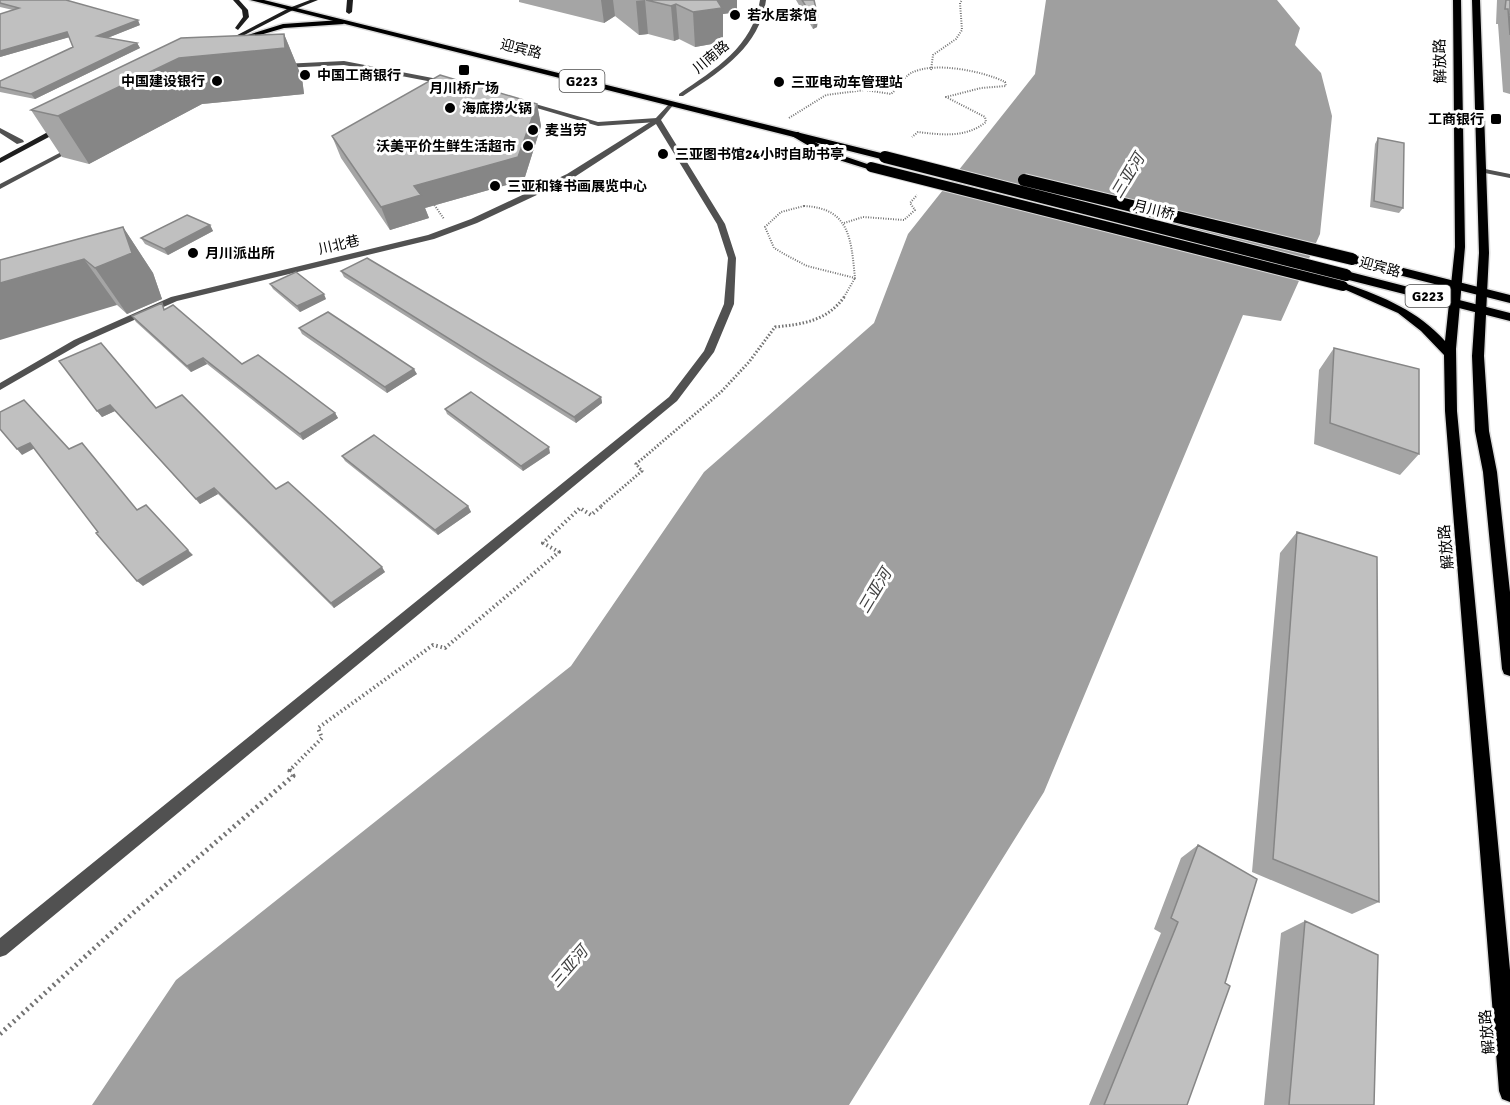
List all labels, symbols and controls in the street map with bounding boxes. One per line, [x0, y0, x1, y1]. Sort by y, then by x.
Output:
place label: 若水居茶馆 [747, 7, 817, 24]
marker: 若水居茶馆 [728, 8, 742, 22]
street label: 迎宾路 [499, 36, 543, 62]
street label: 川南路 [689, 37, 733, 77]
street label: 解放路 [1431, 38, 1449, 84]
marker: 月川桥广场 [457, 63, 471, 77]
place label: 中国工商银行 [317, 67, 401, 84]
marker: 中国工商银行 [298, 68, 312, 82]
road number: G223 [560, 70, 604, 92]
place label: 中国建设银行 [121, 73, 205, 90]
marker: 中国建设银行 [210, 74, 224, 88]
place label: 三亚电动车管理站 [791, 74, 903, 91]
marker: 三亚电动车管理站 [772, 75, 786, 89]
place label: 月川桥广场 [429, 80, 499, 97]
place label: 海底捞火锅 [462, 100, 532, 117]
marker: 海底捞火锅 [443, 101, 457, 115]
place label: 工商银行 [1428, 111, 1484, 128]
marker: 工商银行 [1489, 112, 1503, 126]
place label: 麦当劳 [545, 122, 587, 139]
marker: 麦当劳 [526, 123, 540, 137]
place label: 沃美平价生鲜生活超市 [376, 138, 516, 155]
marker: 沃美平价生鲜生活超市 [521, 139, 535, 153]
place label: 三亚图书馆24小时自助书亭 [675, 146, 844, 163]
marker: 三亚图书馆24小时自助书亭 [656, 147, 670, 161]
water label: 三亚河 [1107, 148, 1150, 202]
place label: 三亚和锋书画展览中心 [507, 178, 647, 195]
marker: 三亚和锋书画展览中心 [488, 179, 502, 193]
street label: 月川桥 [1132, 197, 1176, 223]
street label: 川北巷 [317, 232, 361, 258]
place label: 月川派出所 [205, 245, 275, 262]
marker: 月川派出所 [186, 246, 200, 260]
street label: 迎宾路 [1358, 253, 1402, 281]
road number: G223 [1406, 285, 1450, 307]
street label: 解放路 [1435, 524, 1457, 570]
water label: 三亚河 [854, 563, 897, 617]
water label: 三亚河 [546, 940, 594, 992]
street label: 解放路 [1476, 1009, 1498, 1055]

